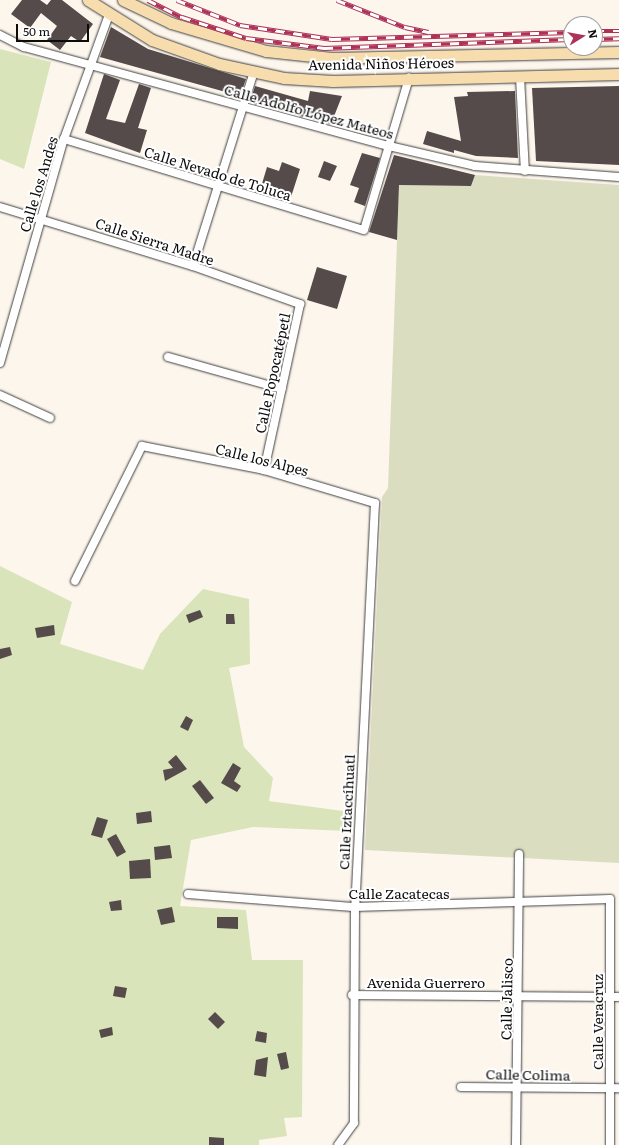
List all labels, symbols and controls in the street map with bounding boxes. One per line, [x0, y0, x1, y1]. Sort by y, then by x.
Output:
scale bar [18, 16, 91, 42]
north arrow [563, 16, 603, 56]
text: 50 m [23, 22, 50, 40]
text: N [585, 28, 603, 40]
street label: Avenida Niños Héroes [308, 53, 454, 73]
street label: Calle Adolfo López Mateos [223, 80, 395, 142]
street label: Calle los Andes [15, 134, 61, 234]
street label: Calle Nevado de Toluca [142, 143, 294, 203]
street label: Calle Sierra Madre [94, 214, 216, 268]
street label: Calle Popocatépetl [251, 311, 293, 435]
street label: Calle los Alpes [214, 439, 310, 479]
street label: Calle Iztaccíhuatl [335, 754, 357, 870]
street label: Calle Zacatecas [349, 885, 449, 901]
street label: Calle Jalisco [497, 958, 515, 1040]
street label: Avenida Guerrero [367, 974, 485, 990]
street label: Calle Veracruz [589, 974, 605, 1070]
street label: Calle Colima [485, 1065, 571, 1083]

